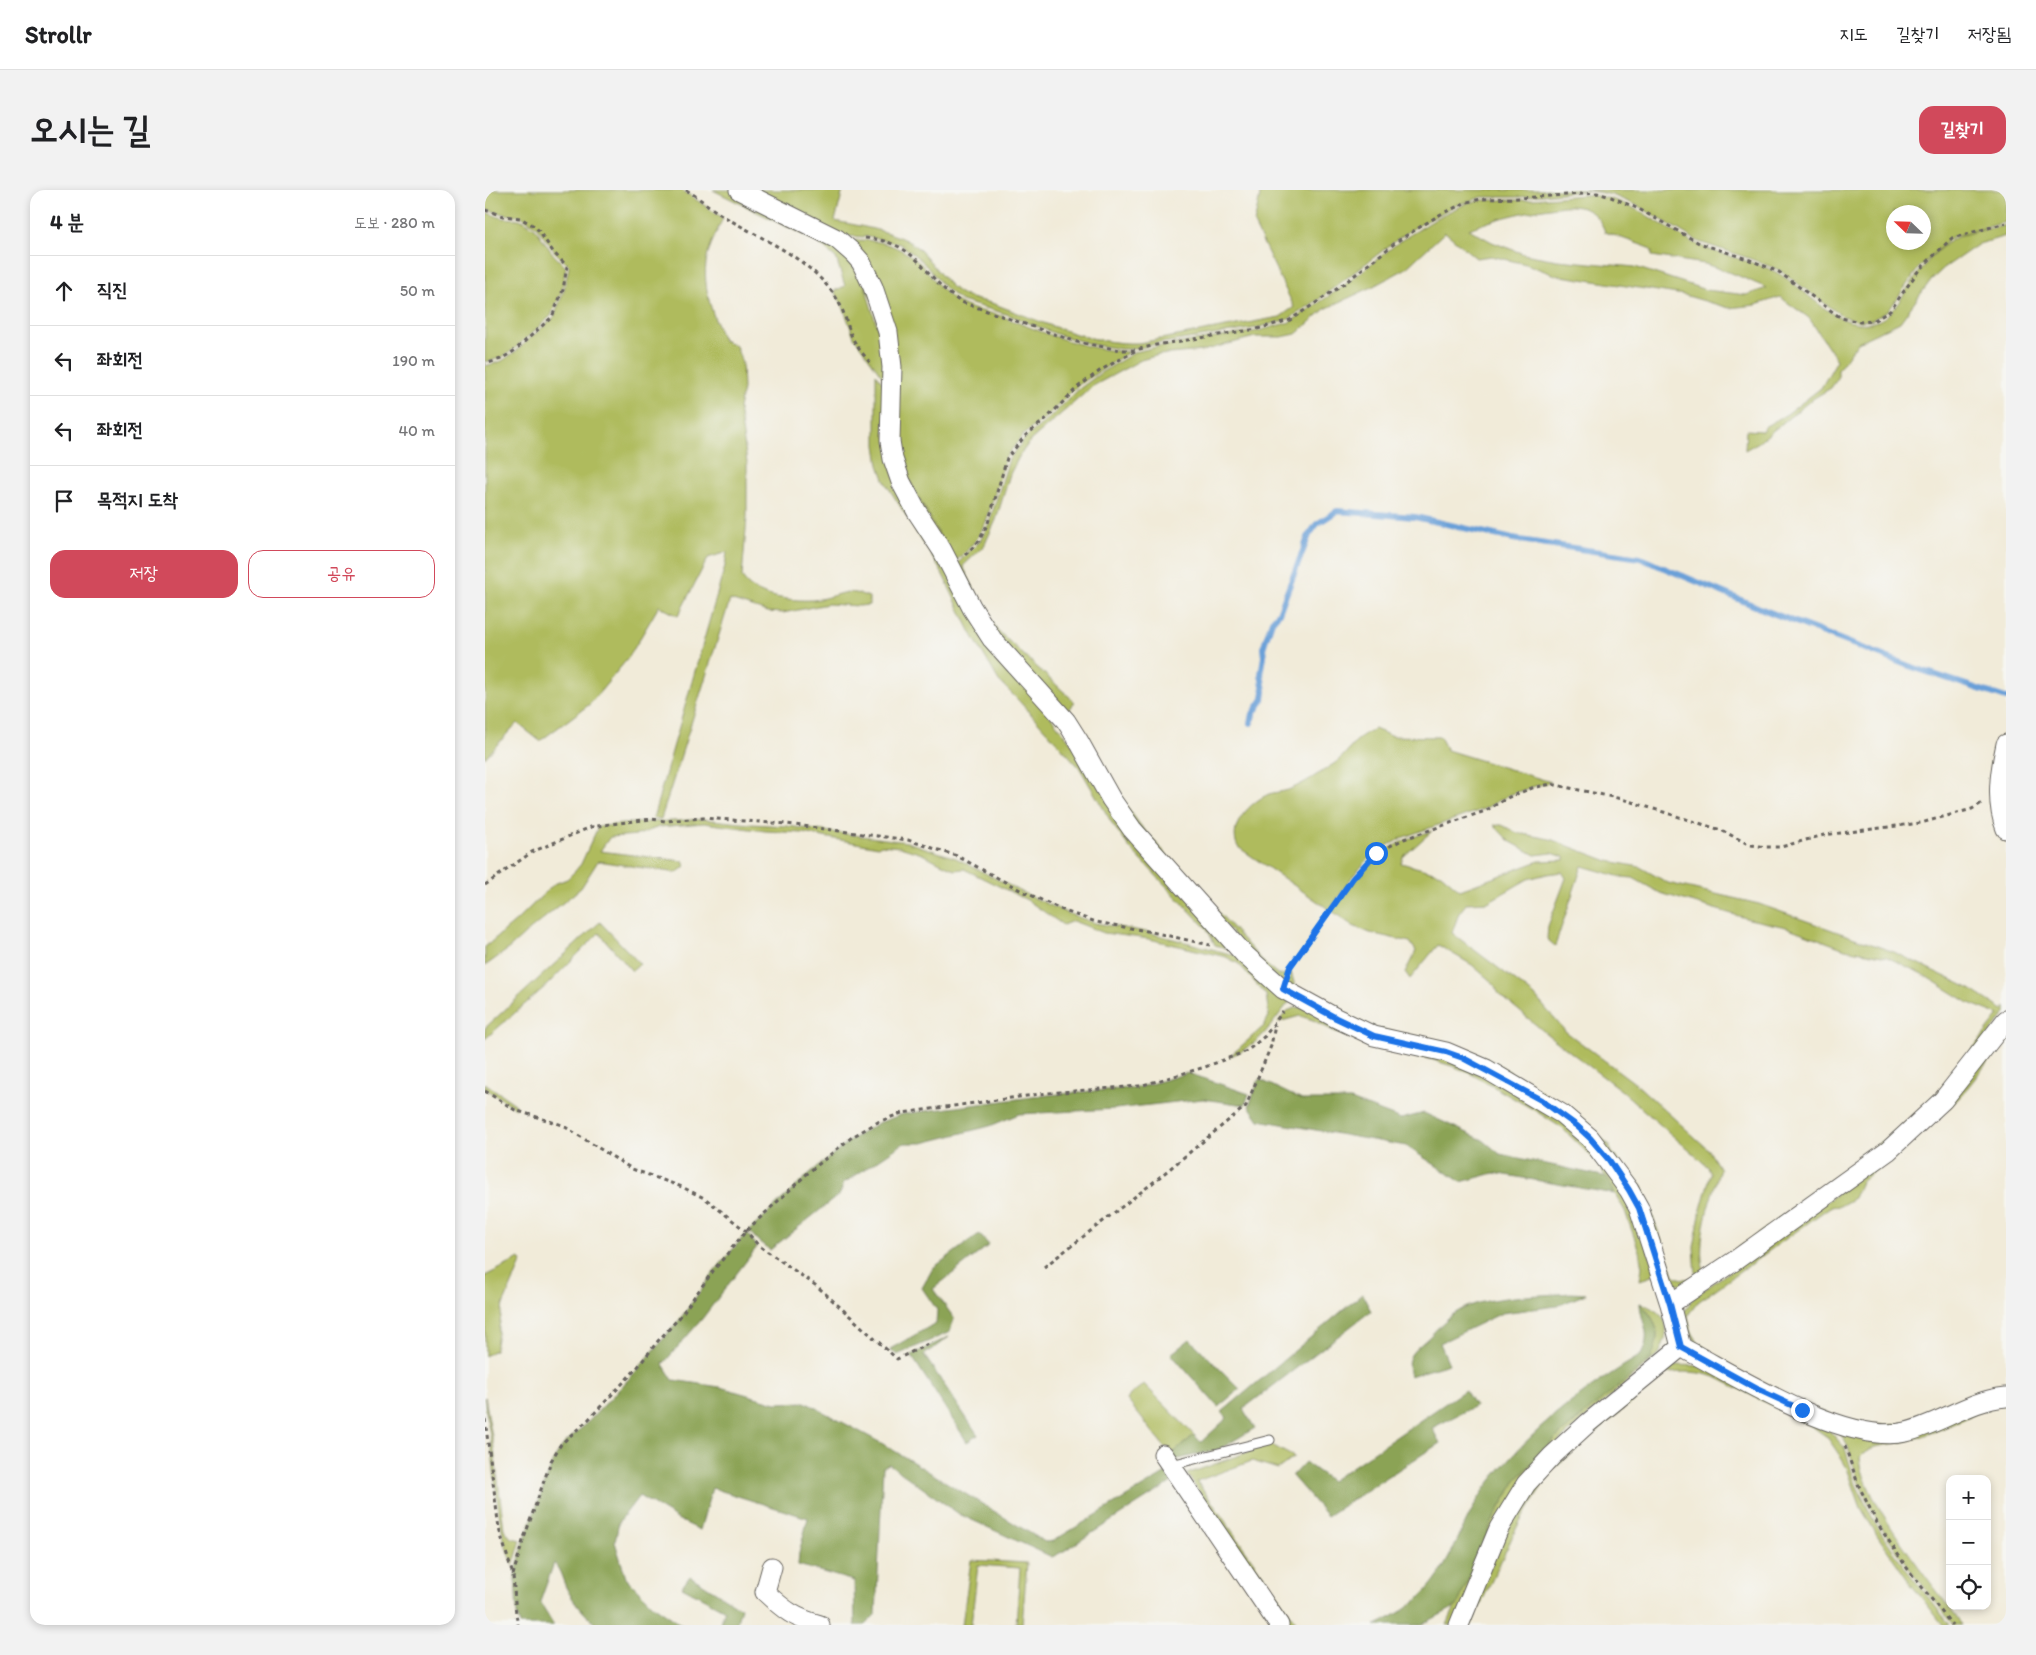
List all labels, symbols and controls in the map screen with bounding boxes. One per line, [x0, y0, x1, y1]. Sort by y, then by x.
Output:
text: Strollr [25, 20, 91, 49]
text: 지도 [1839, 23, 1868, 45]
text: 길찾기 [1896, 23, 1940, 45]
text: 저장됨 [1968, 23, 2011, 45]
button: 길찾기 [1919, 106, 2006, 154]
text: 오시는 길 [30, 108, 151, 150]
north arrow [1886, 205, 1931, 250]
text: 4 분 [50, 209, 84, 234]
text: 도보 · 280 m [354, 213, 435, 232]
icon: ahead [50, 277, 78, 305]
text: 직진 [97, 278, 128, 301]
text: 50 m [400, 281, 435, 300]
icon: left [50, 347, 78, 375]
text: 좌회전 [97, 348, 143, 371]
text: 190 m [392, 351, 435, 370]
icon: left [50, 417, 78, 445]
text: 좌회전 [97, 418, 143, 441]
text: 40 m [398, 421, 435, 440]
icon: arrive [50, 487, 78, 515]
text: 목적지 도착 [97, 488, 178, 511]
button: 저장 [50, 550, 238, 598]
button: 공유 [248, 550, 435, 598]
route start [1365, 842, 1388, 865]
route end [1791, 1399, 1814, 1422]
map controls [1946, 1475, 1991, 1610]
button: + [1946, 1475, 1991, 1520]
button: − [1946, 1520, 1991, 1565]
button: locate [1946, 1565, 1991, 1610]

